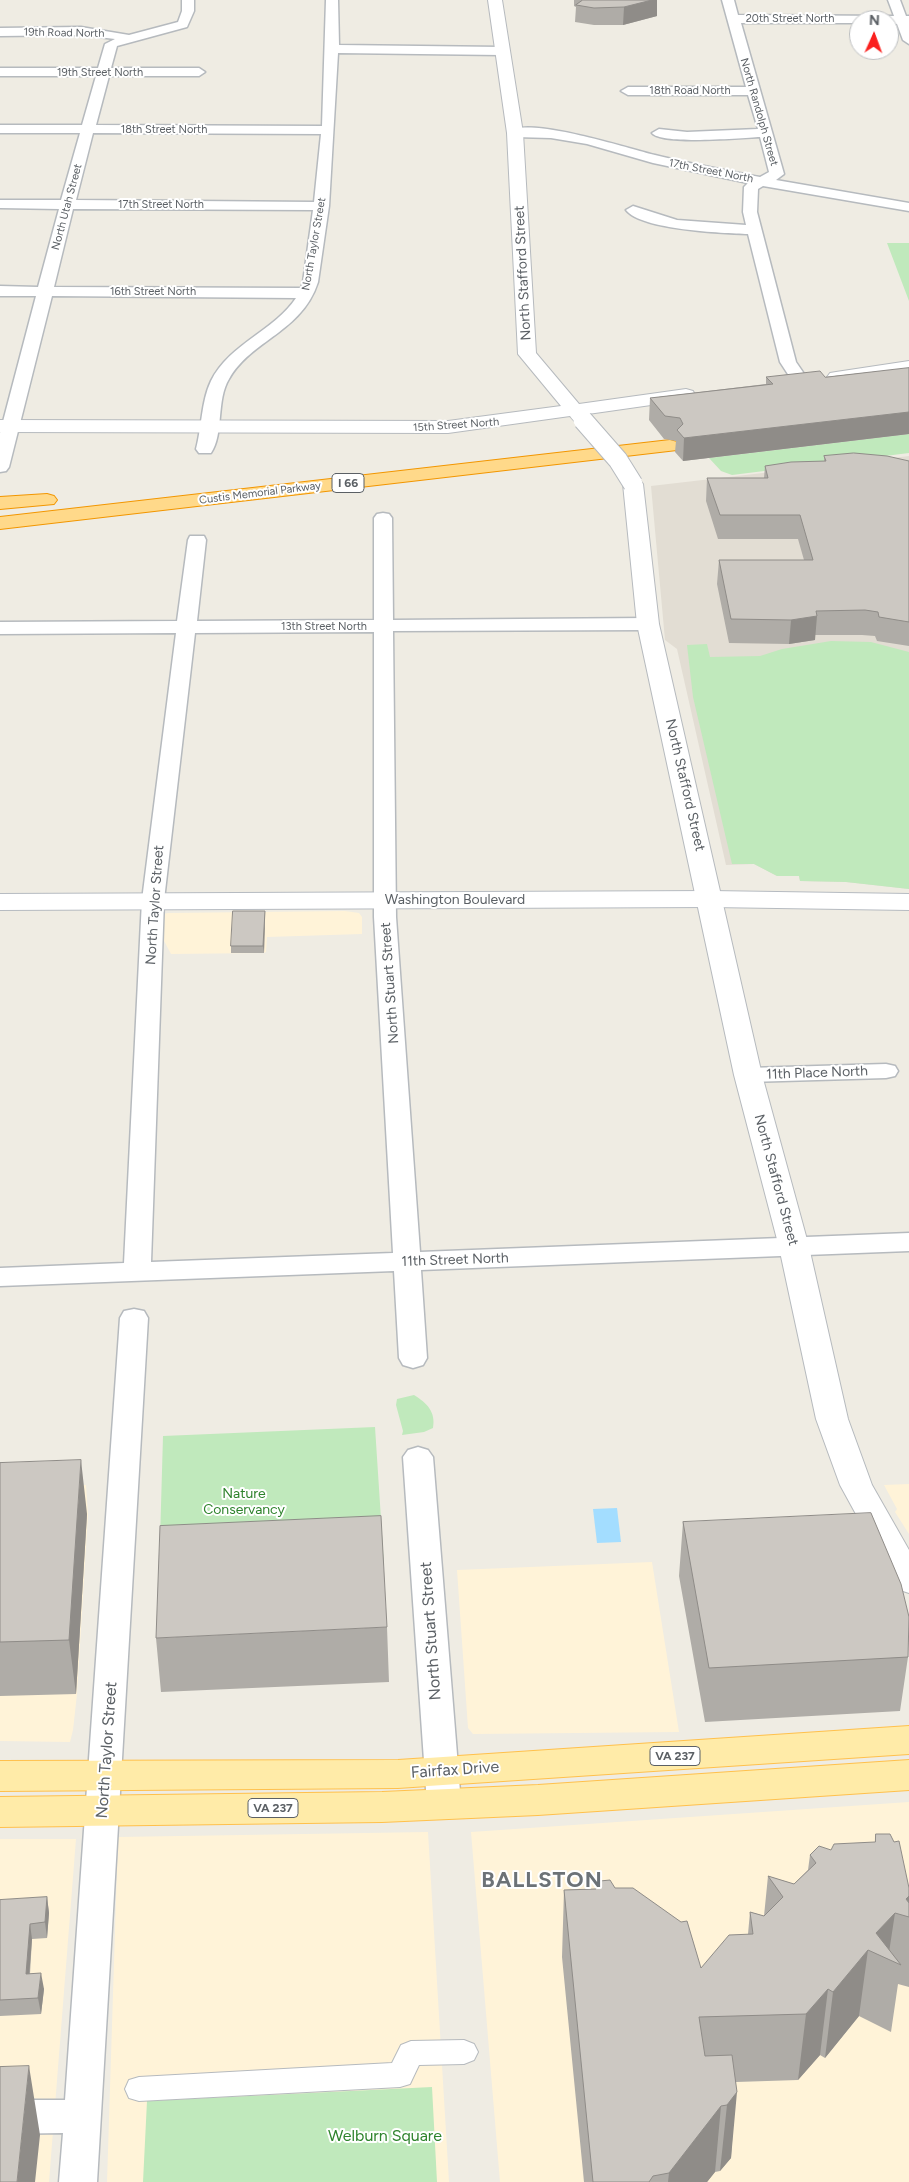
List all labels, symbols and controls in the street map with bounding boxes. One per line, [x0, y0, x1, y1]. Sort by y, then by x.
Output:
north arrow [849, 10, 899, 60]
street label: 20th Street North [746, 12, 834, 26]
text: N [869, 12, 880, 29]
street label: 19th Road North [24, 26, 104, 40]
street label: North Randolph Street [737, 57, 781, 167]
street label: 19th Street North [57, 66, 143, 80]
street label: 18th Road North [649, 84, 731, 98]
street label: 18th Street North [121, 123, 207, 137]
street label: 17th Street North [668, 156, 754, 186]
street label: North Utah Street [49, 162, 85, 252]
street label: North Taylor Street [299, 196, 329, 292]
street label: 17th Street North [118, 198, 204, 212]
street label: North Stafford Street [511, 205, 535, 341]
street label: 16th Street North [110, 285, 196, 299]
street label: 15th Street North [412, 415, 500, 435]
road number: I 66 [332, 473, 364, 492]
street label: Custis Memorial Parkway [198, 479, 322, 507]
street label: 13th Street North [281, 620, 367, 634]
street label: North Stafford Street [662, 717, 708, 853]
street label: North Taylor Street [142, 845, 168, 965]
street label: Washington Boulevard [385, 892, 525, 908]
street label: North Stuart Street [377, 922, 403, 1044]
street label: 11th Place North [766, 1063, 868, 1083]
street label: North Stafford Street [750, 1113, 802, 1247]
street label: 11th Street North [401, 1250, 509, 1270]
park label: Nature Conservancy [203, 1486, 285, 1518]
street label: North Stuart Street [417, 1561, 445, 1701]
street label: North Taylor Street [93, 1681, 121, 1819]
road number: VA 237 [650, 1746, 700, 1765]
street label: Fairfax Drive [410, 1757, 500, 1783]
road number: VA 237 [248, 1799, 298, 1818]
district label: BALLSTON [480, 1868, 604, 1894]
park label: Welburn Square [328, 2126, 442, 2146]

